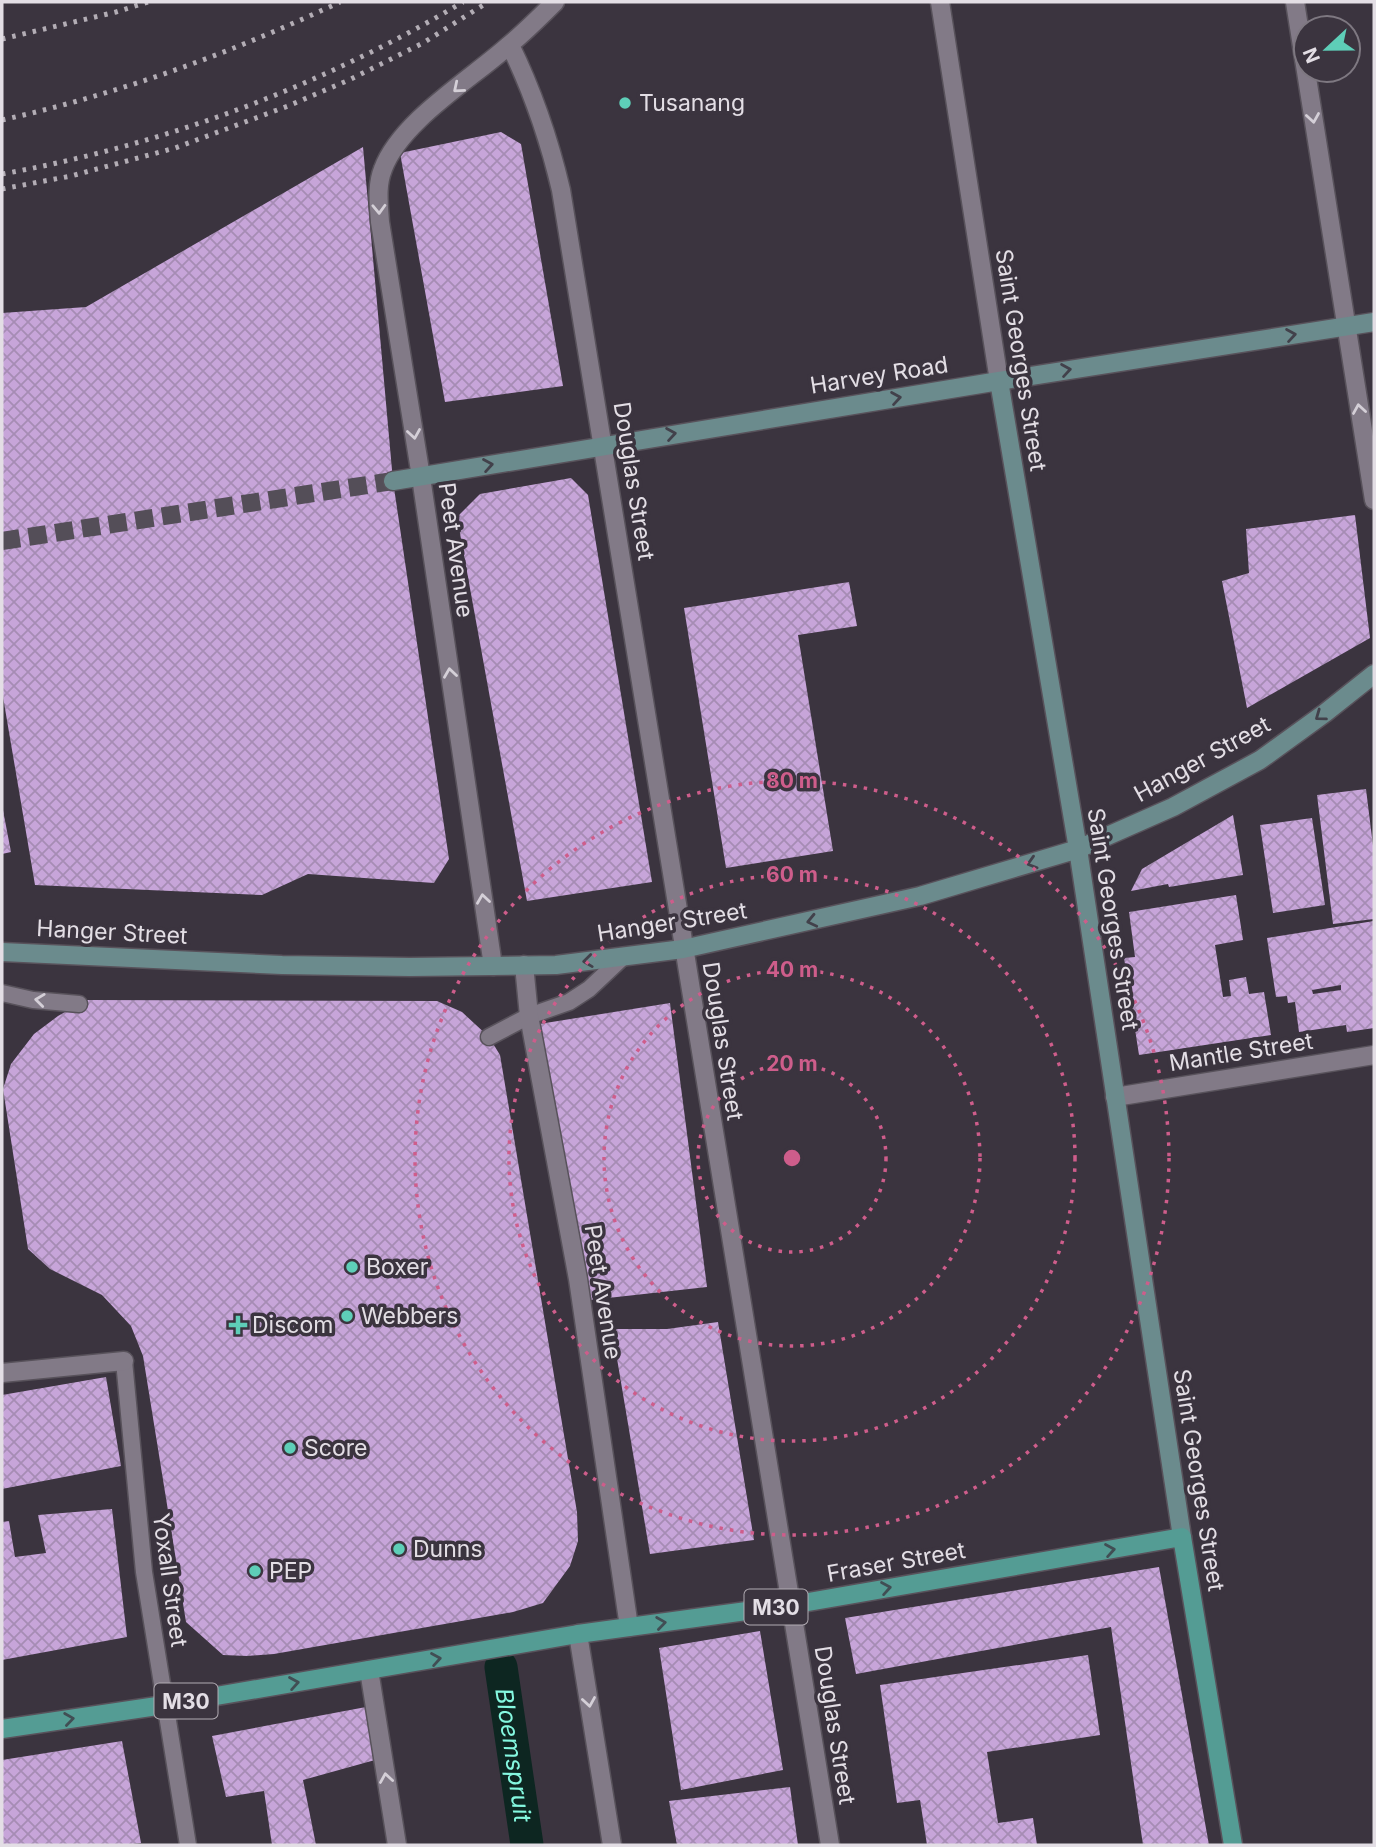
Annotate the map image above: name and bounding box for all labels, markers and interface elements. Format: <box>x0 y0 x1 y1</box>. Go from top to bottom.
north arrow <box>1292 14 1362 84</box>
text: N <box>1298 44 1325 66</box>
one-way arrow <box>453 80 465 93</box>
place label: Tusanang <box>639 89 745 117</box>
marker: Tusanang <box>617 95 633 111</box>
one-way arrow <box>1305 112 1320 123</box>
one-way arrow <box>372 204 387 215</box>
street label: Saint Georges Street <box>990 247 1052 474</box>
one-way arrow <box>1285 328 1297 343</box>
street label: Harvey Road <box>808 350 950 400</box>
one-way arrow <box>1061 363 1072 378</box>
one-way arrow <box>890 391 902 406</box>
street label: Douglas Street <box>608 400 660 563</box>
one-way arrow <box>1352 403 1367 415</box>
one-way arrow <box>665 427 677 442</box>
one-way arrow <box>406 428 421 439</box>
one-way arrow <box>482 458 494 473</box>
street label: Peet Avenue <box>433 481 479 619</box>
one-way arrow <box>443 668 458 679</box>
one-way arrow <box>1316 708 1328 721</box>
street label: Hanger Street <box>1129 710 1275 808</box>
text: 80 m <box>766 768 818 793</box>
street label: Saint Georges Street <box>1082 806 1144 1033</box>
one-way arrow <box>1026 855 1038 869</box>
text: 60 m <box>766 862 818 887</box>
one-way arrow <box>475 893 490 904</box>
street label: Hanger Street <box>595 896 749 948</box>
one-way arrow <box>806 912 818 927</box>
street label: Hanger Street <box>36 914 189 950</box>
one-way arrow <box>582 953 594 968</box>
text: 40 m <box>766 957 818 982</box>
street label: Douglas Street <box>697 960 749 1123</box>
one-way arrow <box>34 993 46 1008</box>
street label: Mantle Street <box>1167 1027 1315 1077</box>
text: 20 m <box>766 1051 818 1076</box>
centre of rings <box>780 1146 804 1170</box>
street label: Peet Avenue <box>579 1223 627 1361</box>
place label: Boxer <box>366 1253 429 1281</box>
marker: Boxer <box>344 1259 360 1275</box>
place label: Webbers <box>361 1302 458 1330</box>
marker: Webbers <box>339 1308 355 1324</box>
place label: Discom <box>252 1311 333 1339</box>
marker: Discom <box>230 1317 246 1333</box>
street label: Saint Georges Street <box>1168 1367 1230 1594</box>
place label: Score <box>304 1434 367 1462</box>
marker: Score <box>282 1440 298 1456</box>
street label: Yoxall Street <box>147 1511 193 1649</box>
place label: Dunns <box>413 1535 483 1563</box>
street label: Fraser Street <box>825 1536 968 1588</box>
marker: Dunns <box>391 1541 407 1557</box>
one-way arrow <box>1104 1543 1116 1558</box>
place label: PEP <box>269 1557 312 1585</box>
marker: PEP <box>247 1563 263 1579</box>
one-way arrow <box>880 1581 891 1596</box>
road number: M30 <box>744 1590 808 1624</box>
one-way arrow <box>655 1615 667 1630</box>
street label: Douglas Street <box>809 1644 861 1807</box>
one-way arrow <box>430 1652 442 1667</box>
one-way arrow <box>288 1676 300 1691</box>
road number: M30 <box>154 1684 218 1718</box>
water label: Bloemspruit <box>490 1686 538 1825</box>
one-way arrow <box>581 1696 596 1708</box>
one-way arrow <box>63 1712 75 1727</box>
one-way arrow <box>379 1772 394 1784</box>

